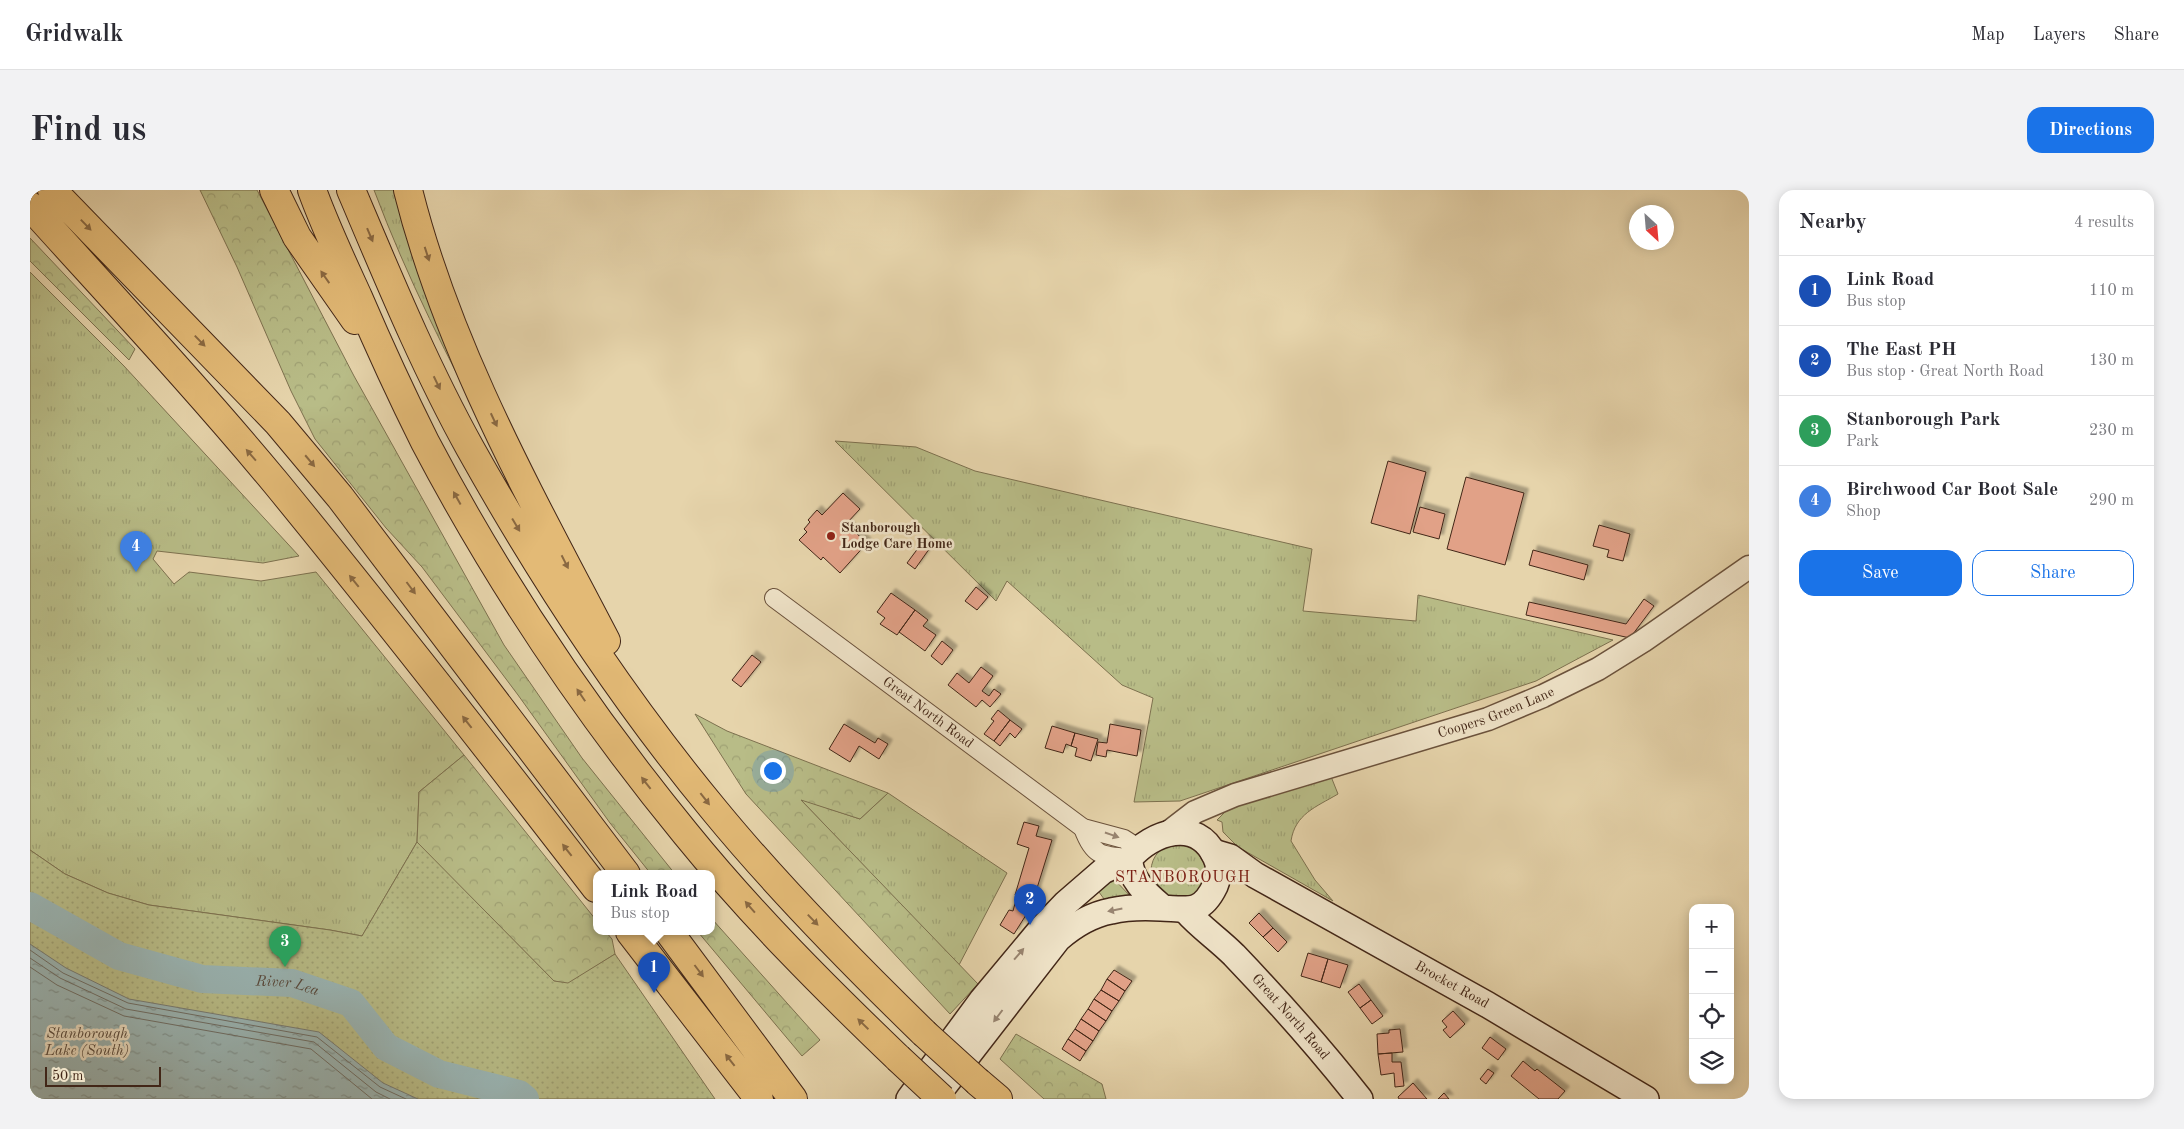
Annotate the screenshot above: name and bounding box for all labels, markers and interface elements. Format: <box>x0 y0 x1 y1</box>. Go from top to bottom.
text: Gridwalk <box>25 23 123 47</box>
text: Map <box>1971 26 2005 44</box>
text: Layers <box>2033 26 2085 44</box>
text: Share <box>2113 26 2159 44</box>
button: Directions <box>2027 107 2154 153</box>
text: Find us <box>30 113 146 148</box>
north arrow <box>1629 205 1674 250</box>
text: Nearby <box>1799 212 1867 233</box>
text: 4 results <box>2074 215 2134 231</box>
one-way arrow <box>80 219 92 231</box>
one-way arrow <box>366 228 374 243</box>
one-way arrow <box>424 246 431 261</box>
one-way arrow <box>320 271 330 284</box>
text: Link Road <box>1846 271 1934 290</box>
text: 1 <box>1810 283 1820 299</box>
text: 110 m <box>2089 283 2134 299</box>
text: Bus stop <box>1846 294 1906 310</box>
one-way arrow <box>194 335 206 347</box>
text: The East PH <box>1846 341 1957 360</box>
text: 2 <box>1810 353 1820 369</box>
text: 130 m <box>2089 353 2134 369</box>
text: Bus stop · Great North Road <box>1846 364 2044 380</box>
one-way arrow <box>433 376 441 390</box>
text: Stanborough Park <box>1846 411 2000 430</box>
one-way arrow <box>490 413 498 428</box>
text: 3 <box>1810 423 1820 439</box>
text: 230 m <box>2089 423 2134 439</box>
text: Park <box>1846 434 1879 450</box>
one-way arrow <box>246 449 257 462</box>
one-way arrow <box>304 454 315 467</box>
text: Birchwood Car Boot Sale <box>1846 481 2058 500</box>
one-way arrow <box>453 491 461 506</box>
text: 4 <box>1810 493 1820 509</box>
text: 290 m <box>2089 493 2134 509</box>
text: Shop <box>1846 504 1881 520</box>
one-way arrow <box>511 518 520 531</box>
place label: Stanborough Lodge Care Home <box>841 521 953 551</box>
marker: Stanborough Lodge Care Home <box>825 530 837 542</box>
pin: 4 <box>120 531 152 572</box>
button: Save <box>1799 550 1962 596</box>
button: Share <box>1972 550 2134 596</box>
one-way arrow <box>561 555 569 569</box>
one-way arrow <box>349 575 360 588</box>
one-way arrow <box>405 581 416 594</box>
street label: Great North Road <box>880 674 976 751</box>
street label: Coopers Green Lane <box>1436 685 1557 741</box>
one-way arrow <box>576 688 586 702</box>
one-way arrow <box>461 715 472 728</box>
your location <box>760 758 786 784</box>
one-way arrow <box>641 776 651 790</box>
one-way arrow <box>700 792 710 806</box>
one-way arrow <box>1105 831 1120 839</box>
one-way arrow <box>561 844 572 857</box>
popup <box>593 870 715 935</box>
district label: STANBOROUGH <box>1115 870 1251 886</box>
text: Link Road <box>610 883 698 902</box>
pin: 2 <box>1014 884 1046 925</box>
one-way arrow <box>744 902 756 914</box>
map controls <box>1689 904 1734 1084</box>
button: + <box>1689 904 1734 949</box>
text: Bus stop <box>610 906 670 922</box>
one-way arrow <box>1106 907 1122 915</box>
one-way arrow <box>807 914 819 926</box>
pin: 3 <box>269 926 301 967</box>
one-way arrow <box>1013 949 1025 961</box>
button: − <box>1689 949 1734 994</box>
pin: 1 <box>638 952 670 993</box>
street label: Brocket Road <box>1413 959 1491 1011</box>
one-way arrow <box>693 964 704 977</box>
street label: Great North Road <box>1249 971 1332 1062</box>
water label: River Lea <box>254 974 321 999</box>
button: locate <box>1689 994 1734 1039</box>
one-way arrow <box>992 1009 1003 1022</box>
one-way arrow <box>857 1018 869 1030</box>
water label: Stanborough Lake (South) <box>44 1027 129 1059</box>
button: layers <box>1689 1039 1734 1084</box>
one-way arrow <box>725 1054 736 1067</box>
scale bar <box>45 1064 161 1087</box>
text: 50 m <box>52 1069 83 1083</box>

